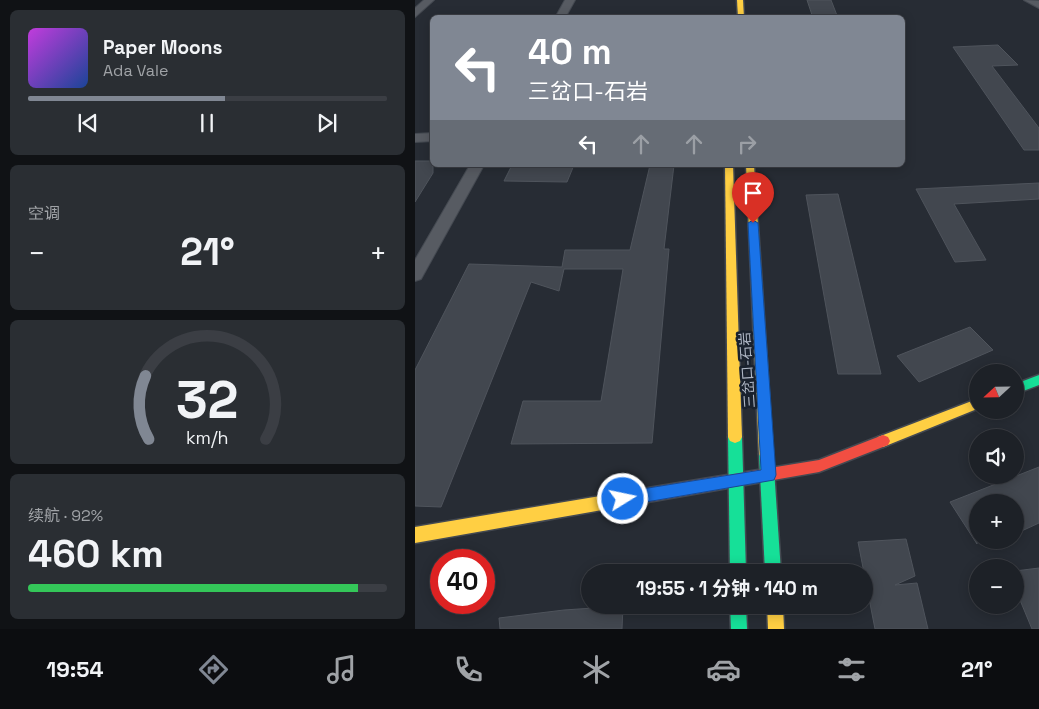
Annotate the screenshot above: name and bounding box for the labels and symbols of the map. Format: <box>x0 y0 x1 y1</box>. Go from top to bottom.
pin <box>732 172 774 223</box>
street label: 三岔口-石岩 <box>735 331 759 409</box>
north arrow <box>969 364 1024 419</box>
position arrow <box>596 472 648 524</box>
speed limit sign: 40 <box>430 549 495 614</box>

